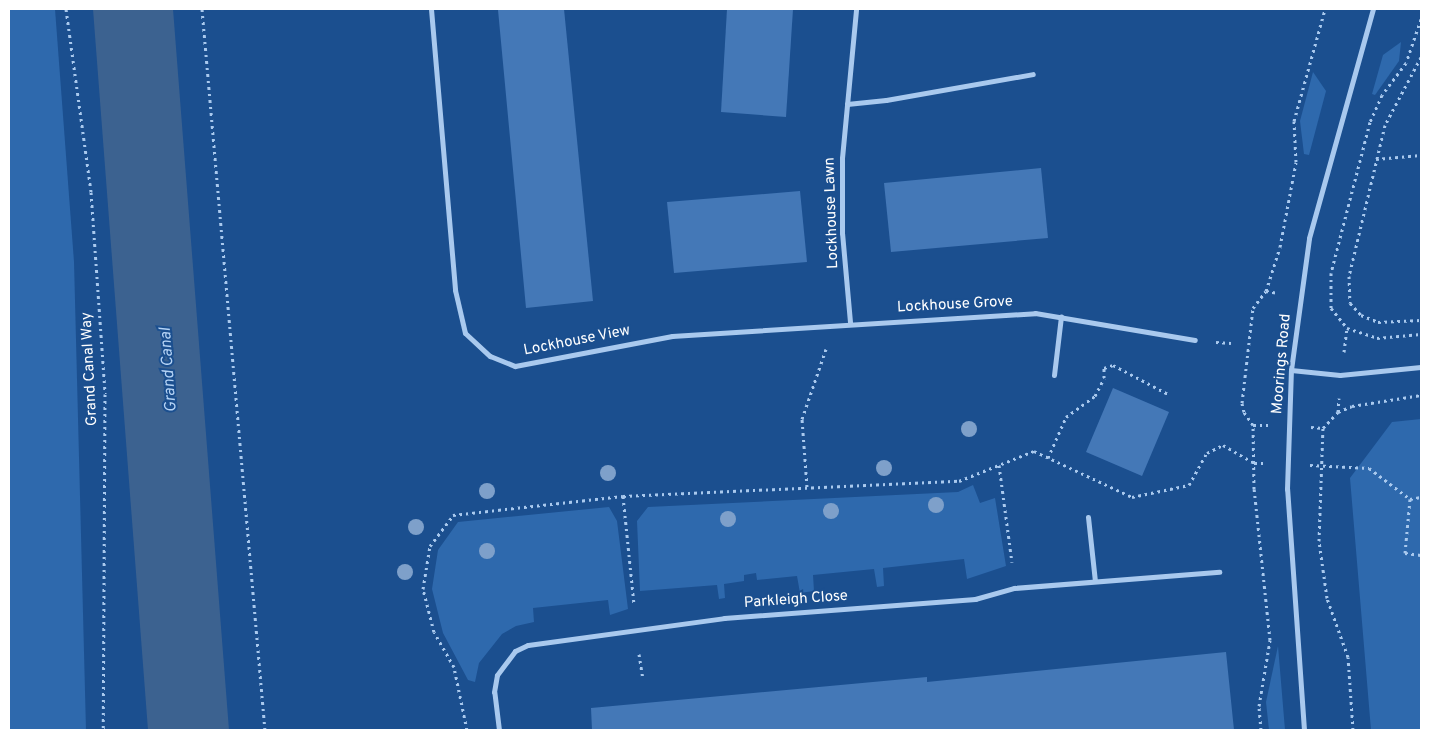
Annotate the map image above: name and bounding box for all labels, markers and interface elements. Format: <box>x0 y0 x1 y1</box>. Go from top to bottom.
street label: Lockhouse Lawn <box>821 157 843 269</box>
street label: Lockhouse Grove <box>897 293 1013 317</box>
street label: Grand Canal Way <box>78 311 102 427</box>
street label: Moorings Road <box>1269 313 1295 415</box>
street label: Lockhouse View <box>522 322 632 360</box>
water label: Grand Canal <box>156 327 182 413</box>
street label: Parkleigh Close <box>744 587 848 613</box>

